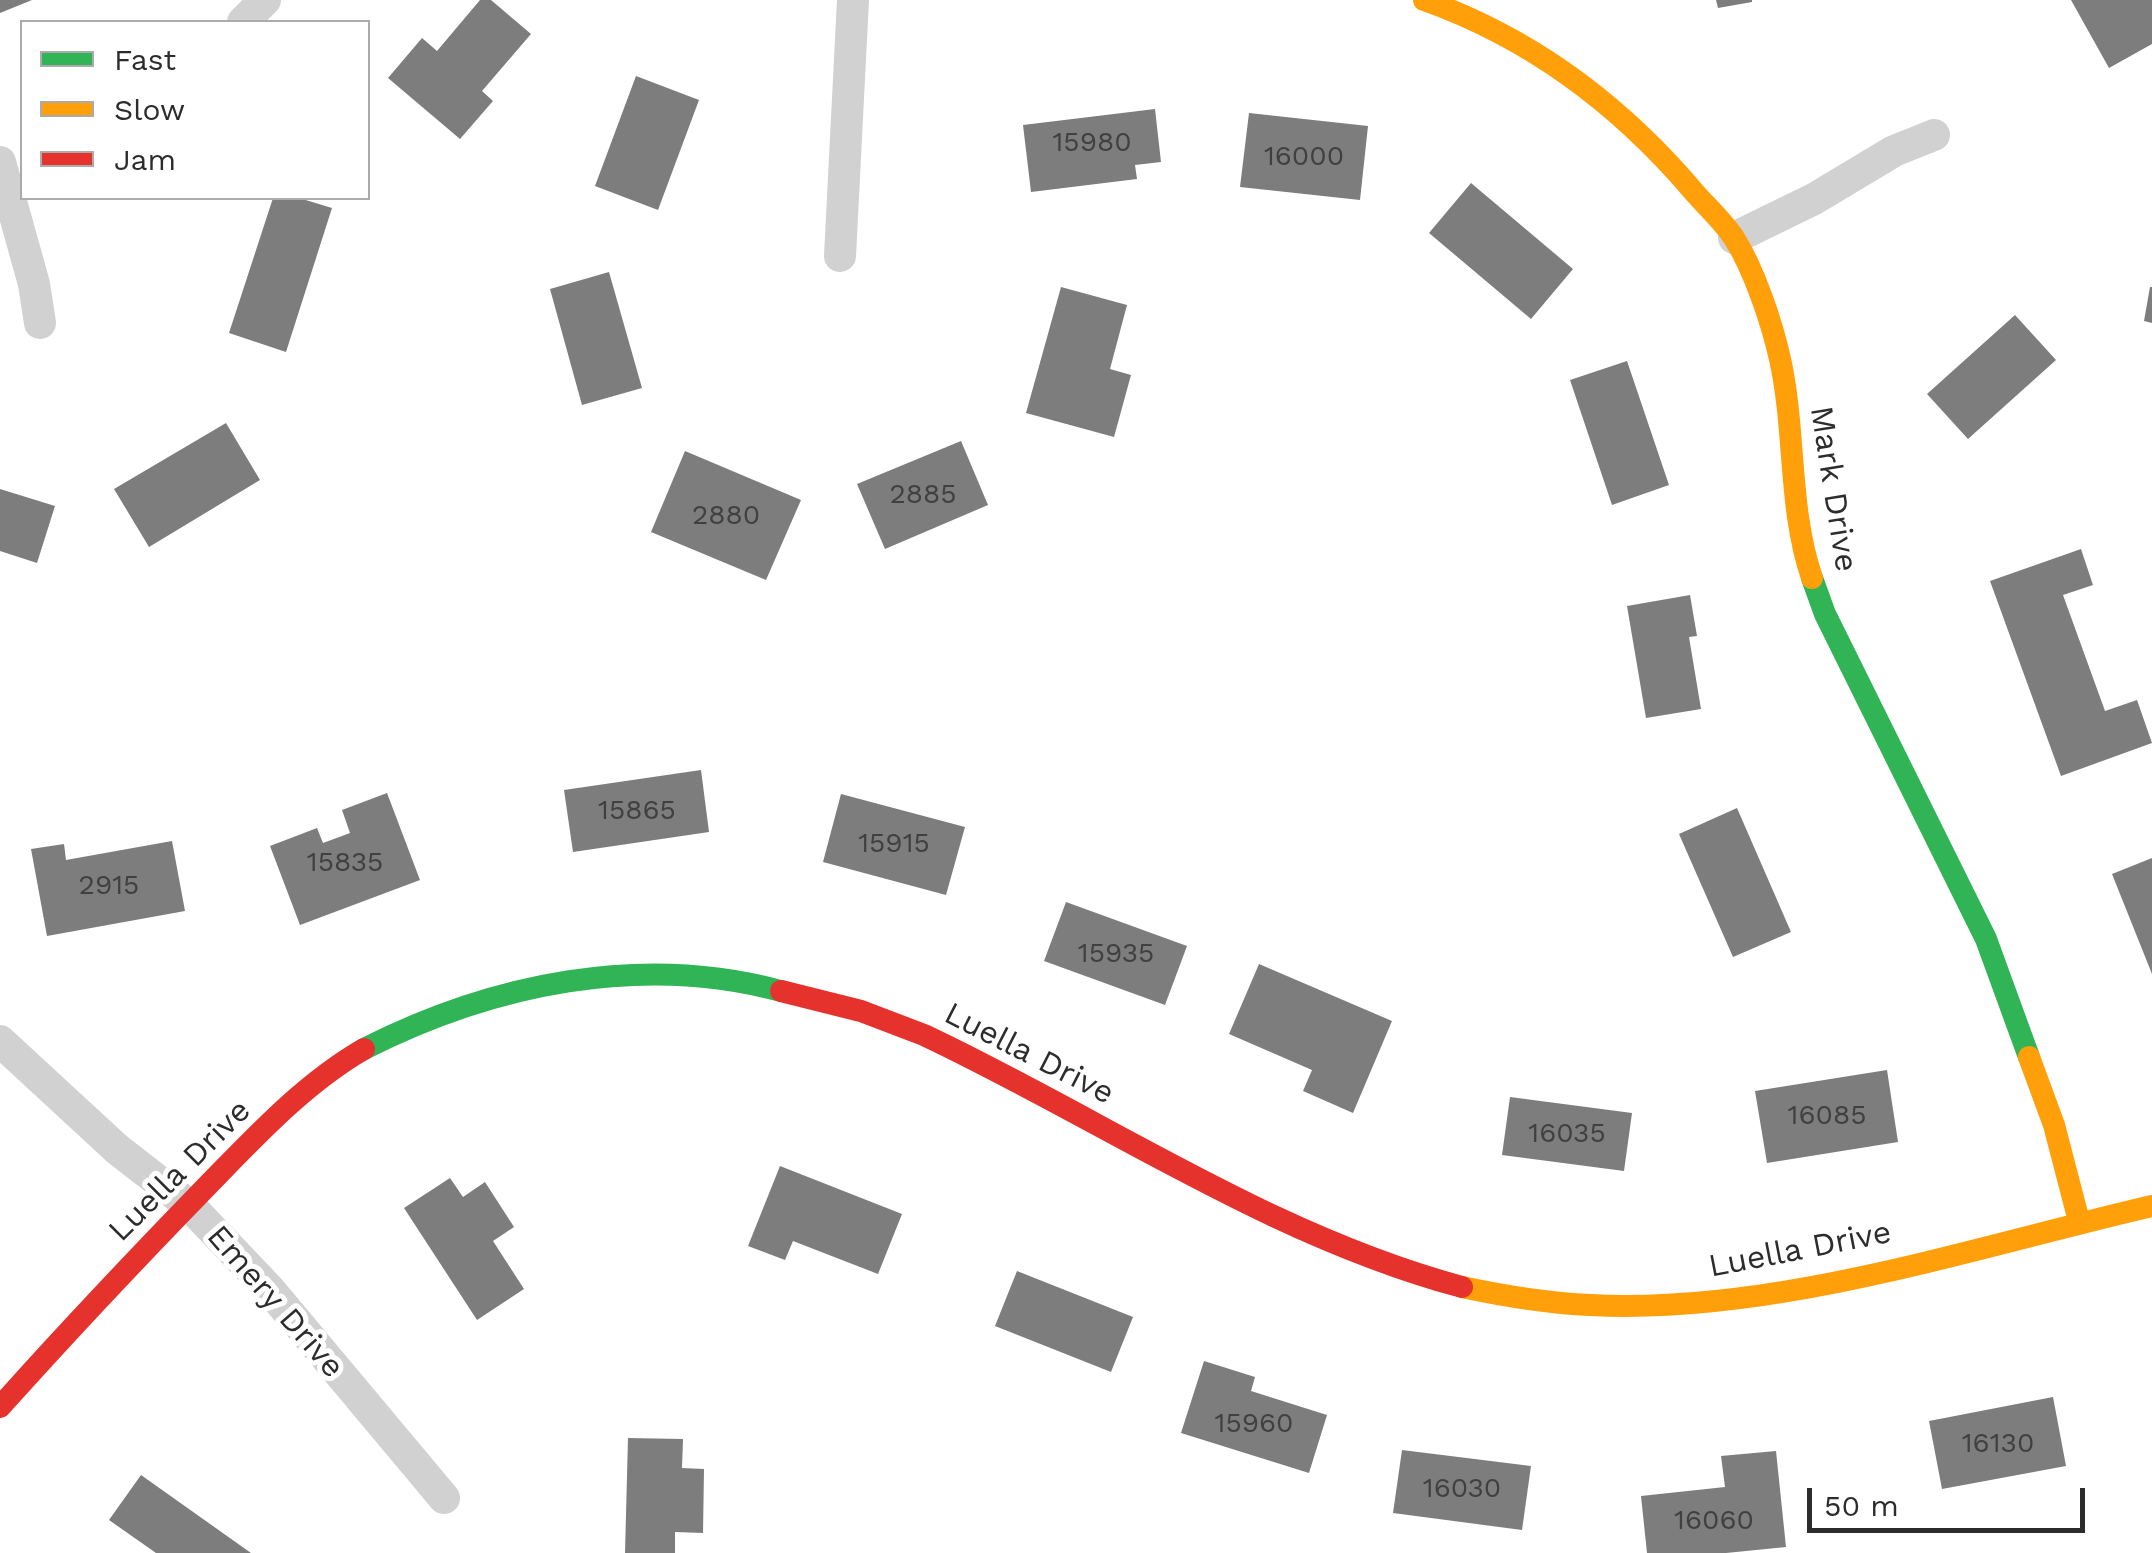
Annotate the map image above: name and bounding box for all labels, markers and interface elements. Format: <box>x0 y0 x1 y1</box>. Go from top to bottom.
legend <box>20 20 370 200</box>
text: Fast <box>114 42 176 77</box>
text: Slow <box>114 92 185 127</box>
house number: 15980 <box>1052 126 1132 160</box>
house number: 16000 <box>1264 140 1344 174</box>
text: Jam <box>114 142 176 177</box>
street label: Mark Drive <box>1801 404 1865 574</box>
house number: 2885 <box>889 478 957 512</box>
house number: 2880 <box>692 499 760 533</box>
house number: 15865 <box>598 794 676 828</box>
house number: 15915 <box>858 827 930 861</box>
house number: 15835 <box>307 846 383 880</box>
house number: 2915 <box>79 869 139 903</box>
house number: 15935 <box>1078 937 1154 971</box>
street label: Luella Drive <box>938 995 1120 1113</box>
street label: Luella Drive <box>101 1092 259 1250</box>
house number: 16085 <box>1788 1099 1866 1133</box>
house number: 16035 <box>1528 1117 1606 1151</box>
street label: Luella Drive <box>1705 1213 1895 1287</box>
street label: Emery Drive <box>198 1218 352 1386</box>
house number: 15960 <box>1215 1407 1293 1441</box>
house number: 16130 <box>1962 1427 2034 1461</box>
scale bar <box>1812 1468 2090 1530</box>
house number: 16030 <box>1423 1472 1501 1506</box>
text: 50 m <box>1824 1488 1899 1523</box>
house number: 16060 <box>1674 1504 1754 1538</box>

